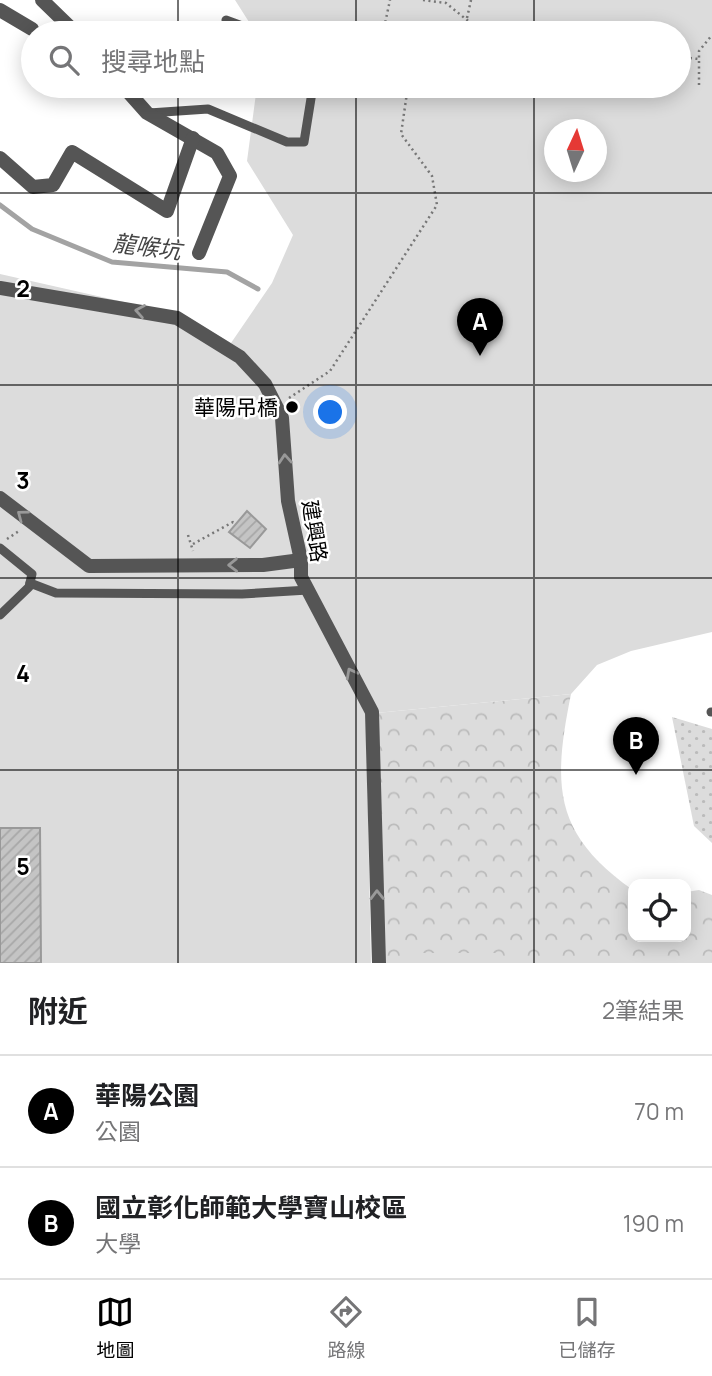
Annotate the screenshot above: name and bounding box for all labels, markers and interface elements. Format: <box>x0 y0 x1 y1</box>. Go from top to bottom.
search box <box>21 21 691 98</box>
icon: search <box>45 41 83 79</box>
text: 搜尋地點 <box>101 43 205 79</box>
north arrow <box>544 119 607 182</box>
water label: 龍喉坑 <box>111 226 186 266</box>
text: 2 <box>16 272 30 304</box>
pin: A <box>457 298 503 356</box>
one-way arrow <box>134 305 146 320</box>
place label: 華陽吊橋 <box>194 393 278 421</box>
your location <box>313 395 347 429</box>
marker: 華陽吊橋 <box>284 399 300 415</box>
one-way arrow <box>278 453 293 464</box>
text: 3 <box>16 464 30 496</box>
street label: 建興路 <box>296 498 334 564</box>
one-way arrow <box>17 511 30 524</box>
one-way arrow <box>227 557 237 573</box>
text: 4 <box>16 657 30 689</box>
one-way arrow <box>345 667 359 680</box>
pin: B <box>613 717 659 775</box>
text: 5 <box>16 850 30 882</box>
map controls <box>628 879 691 942</box>
button: locate <box>628 879 691 942</box>
one-way arrow <box>370 889 385 900</box>
text: 附近 <box>28 990 88 1031</box>
text: 2筆結果 <box>602 994 684 1026</box>
text: 華陽公園 <box>95 1077 199 1113</box>
text: A <box>43 1095 59 1127</box>
text: 70 m <box>634 1095 684 1127</box>
text: 公園 <box>95 1115 141 1147</box>
text: 國立彰化師範大學寶山校區 <box>95 1189 407 1225</box>
text: B <box>44 1207 58 1239</box>
text: 190 m <box>623 1207 684 1239</box>
text: 大學 <box>95 1227 141 1259</box>
tab: 地圖 <box>96 1293 135 1363</box>
tab: 路線 <box>327 1293 366 1363</box>
tab: 已儲存 <box>558 1293 616 1363</box>

